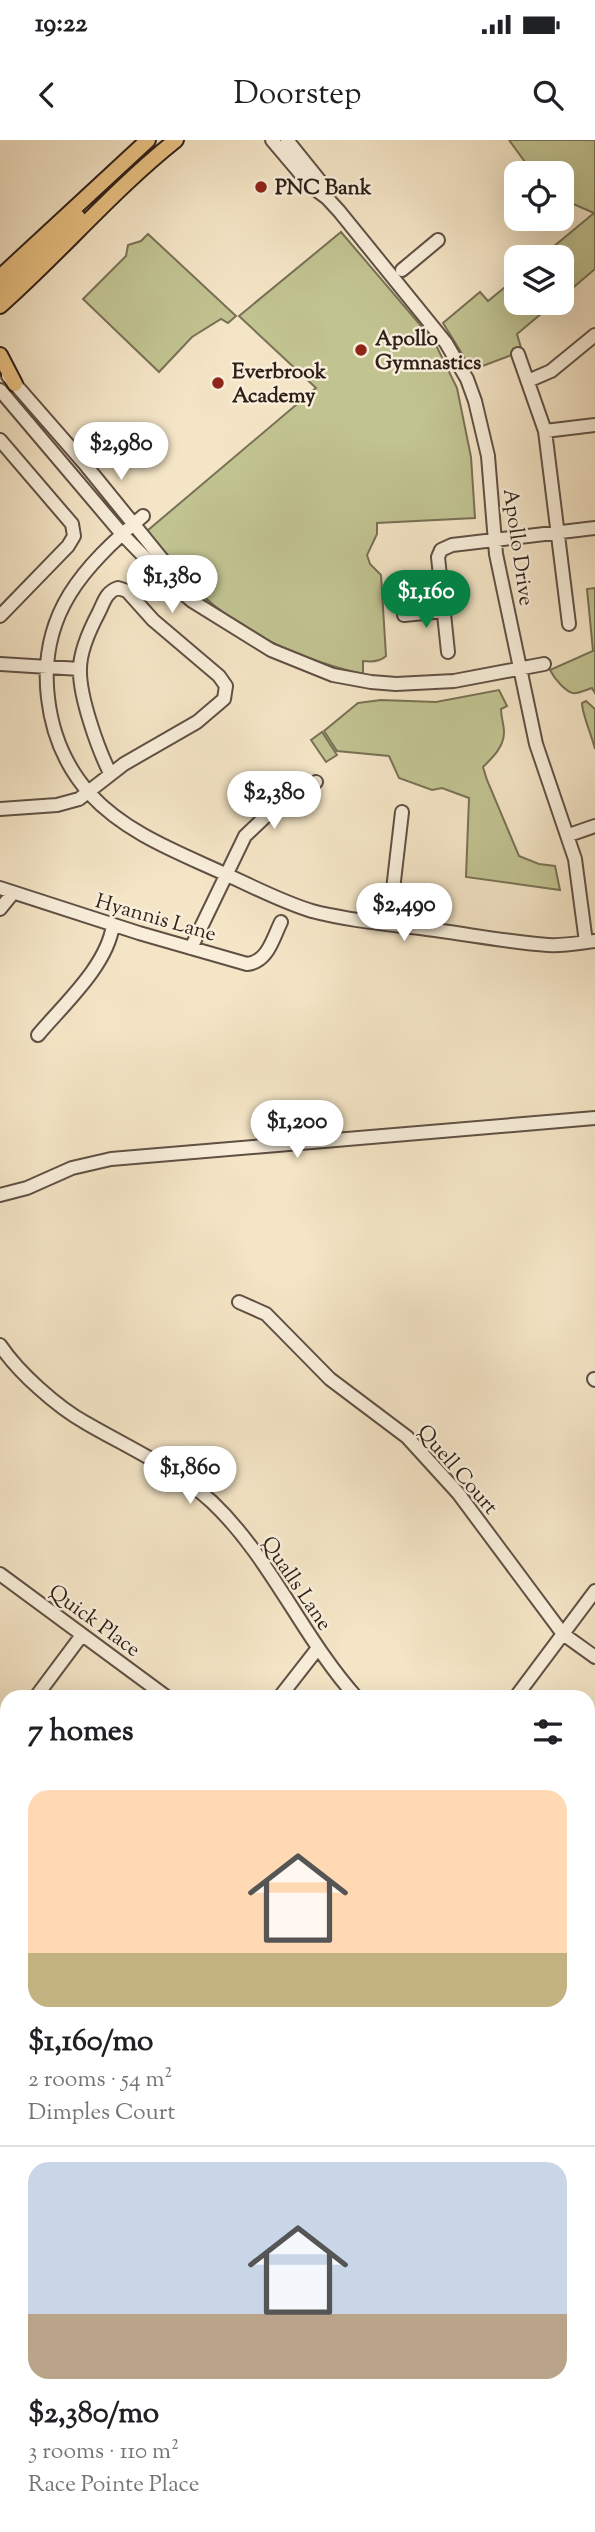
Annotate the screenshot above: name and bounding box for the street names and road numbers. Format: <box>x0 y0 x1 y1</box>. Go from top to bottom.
street label: Apollo Drive <box>494 487 540 608</box>
street label: Hyannis Lane <box>91 887 219 951</box>
street label: Quell Court <box>409 1419 504 1522</box>
street label: Qualls Lane <box>253 1531 338 1637</box>
street label: Quick Place <box>42 1578 146 1665</box>

